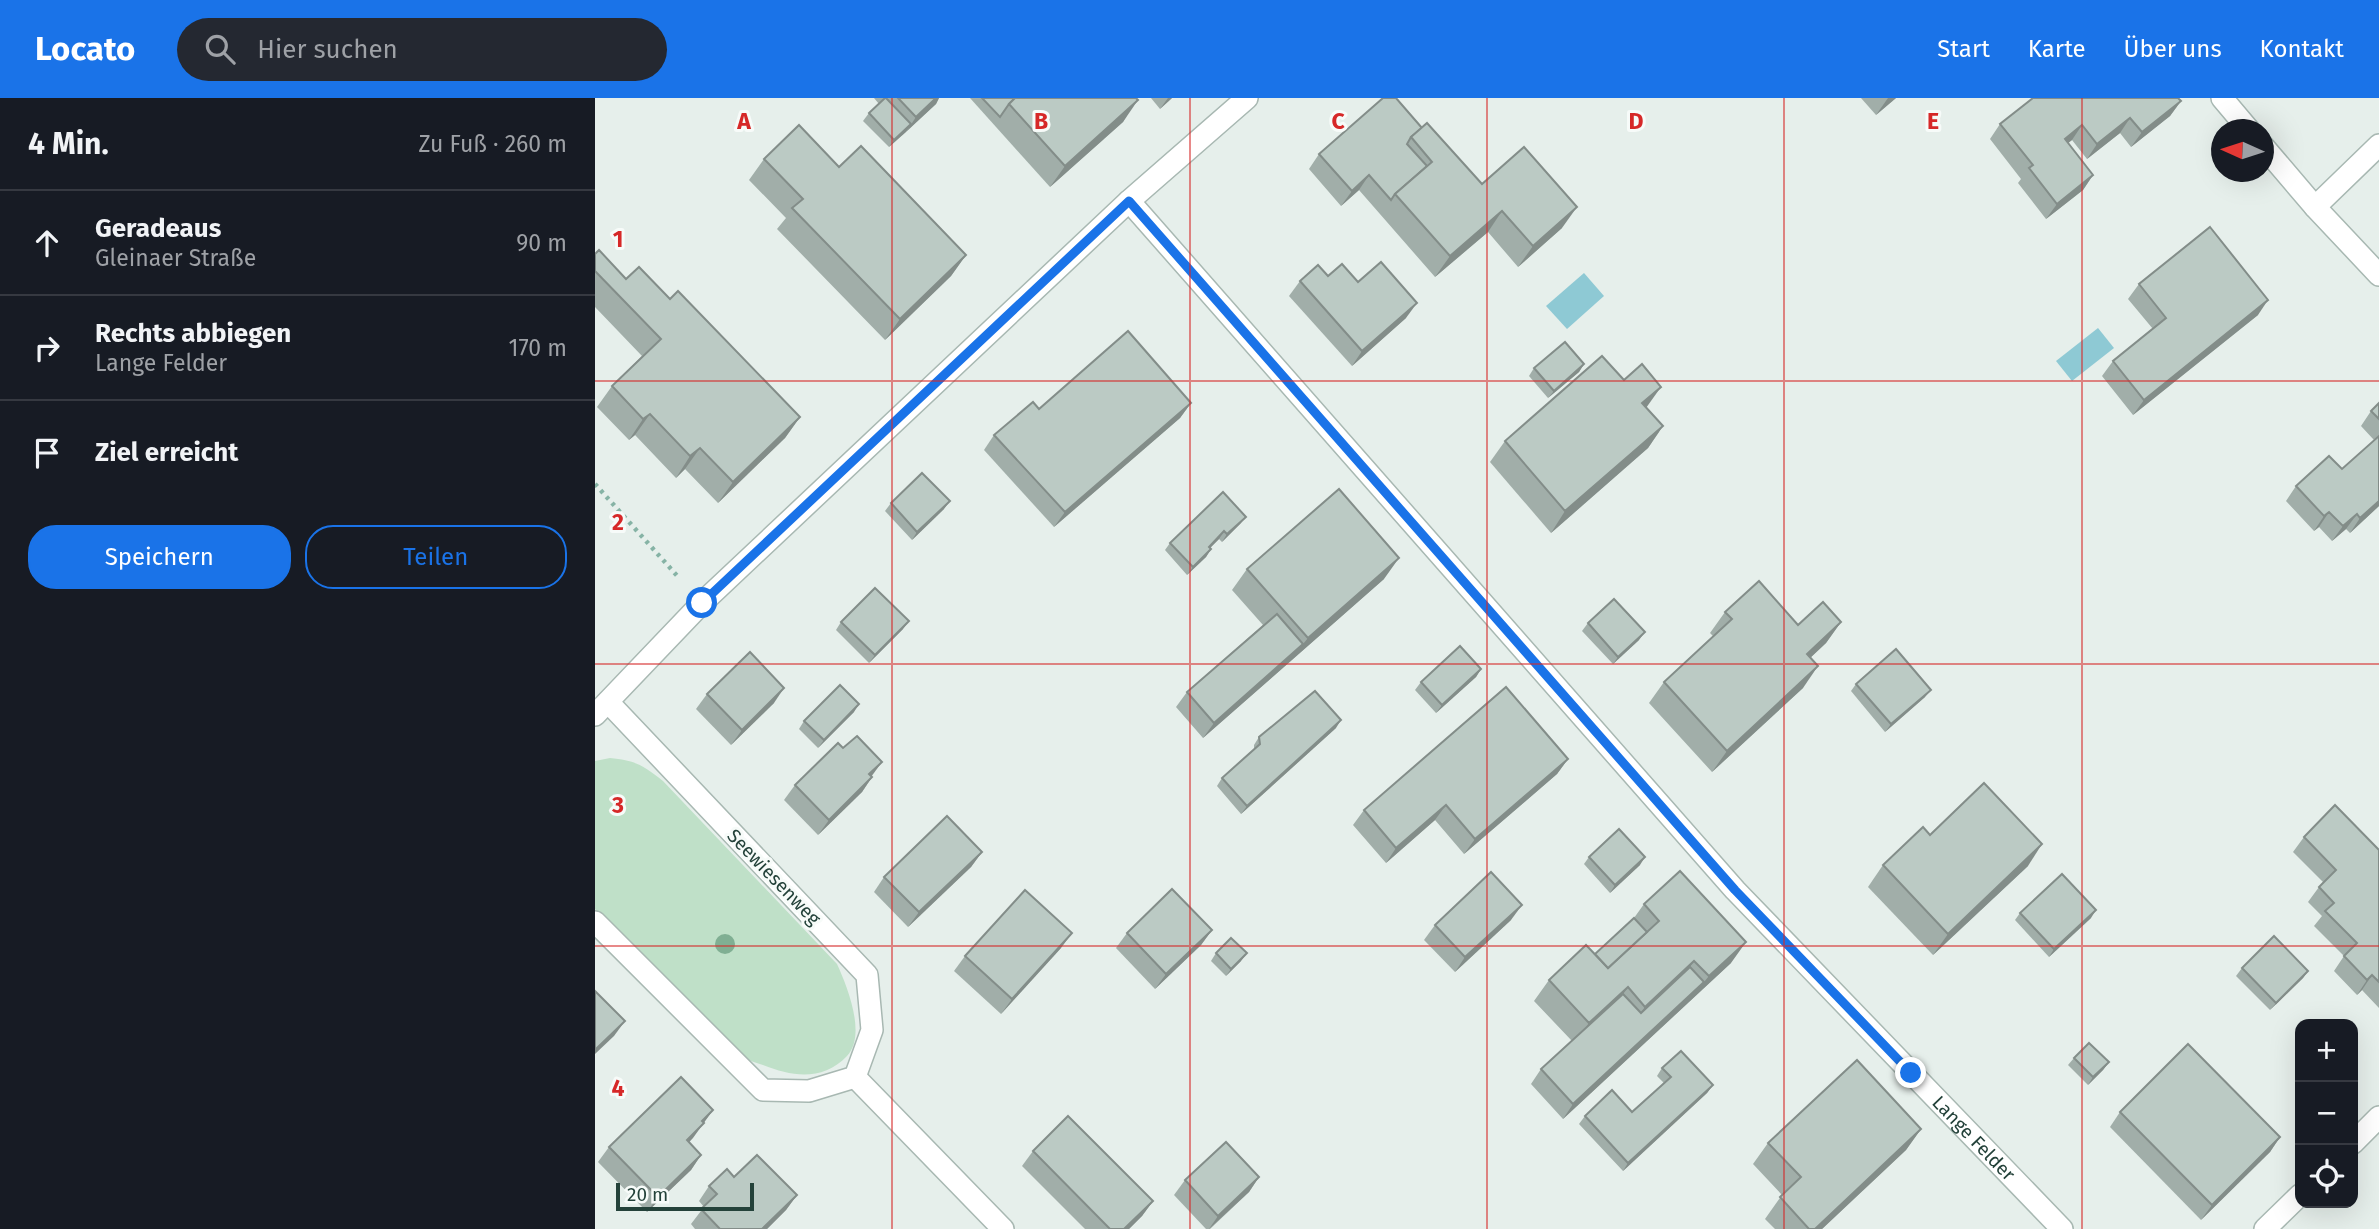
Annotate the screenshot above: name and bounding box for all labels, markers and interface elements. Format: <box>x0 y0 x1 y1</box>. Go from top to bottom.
search box <box>177 18 667 81</box>
text: Locato <box>35 29 135 69</box>
icon: search <box>201 30 239 68</box>
text: Hier suchen <box>257 34 398 65</box>
text: Start <box>1937 35 1990 63</box>
text: Karte <box>2028 35 2086 63</box>
text: Über uns <box>2124 35 2222 63</box>
text: Kontakt <box>2260 35 2344 63</box>
text: A <box>736 107 751 135</box>
text: B <box>1034 107 1048 135</box>
text: C <box>1331 107 1345 135</box>
text: D <box>1629 107 1644 135</box>
text: E <box>1927 107 1939 135</box>
north arrow <box>2211 119 2274 182</box>
text: 4 Min. <box>28 126 109 162</box>
text: Zu Fuß · 260 m <box>419 130 567 158</box>
text: Geradeaus <box>95 213 221 244</box>
icon: ahead <box>28 224 66 262</box>
text: 1 <box>613 225 623 253</box>
text: 90 m <box>516 229 567 257</box>
text: Gleinaer Straße <box>95 244 256 272</box>
text: Rechts abbiegen <box>95 318 291 349</box>
icon: right <box>28 329 66 367</box>
text: 170 m <box>508 334 567 362</box>
text: Lange Felder <box>95 349 227 377</box>
icon: arrive <box>28 434 66 472</box>
text: Ziel erreicht <box>95 437 238 468</box>
text: 2 <box>612 508 624 536</box>
button: Speichern <box>28 525 291 589</box>
button: Teilen <box>305 525 567 589</box>
route start <box>686 587 717 618</box>
text: 3 <box>611 791 624 819</box>
street label: Seewiesenweg <box>722 824 826 930</box>
map controls <box>2295 1019 2358 1208</box>
button: + <box>2295 1019 2358 1082</box>
route end <box>1895 1057 1926 1088</box>
text: 4 <box>612 1074 625 1102</box>
button: − <box>2295 1082 2358 1145</box>
street label: Lange Felder <box>1928 1091 2021 1186</box>
button: locate <box>2295 1145 2358 1208</box>
scale bar <box>616 1180 754 1212</box>
text: 20 m <box>627 1183 668 1206</box>

